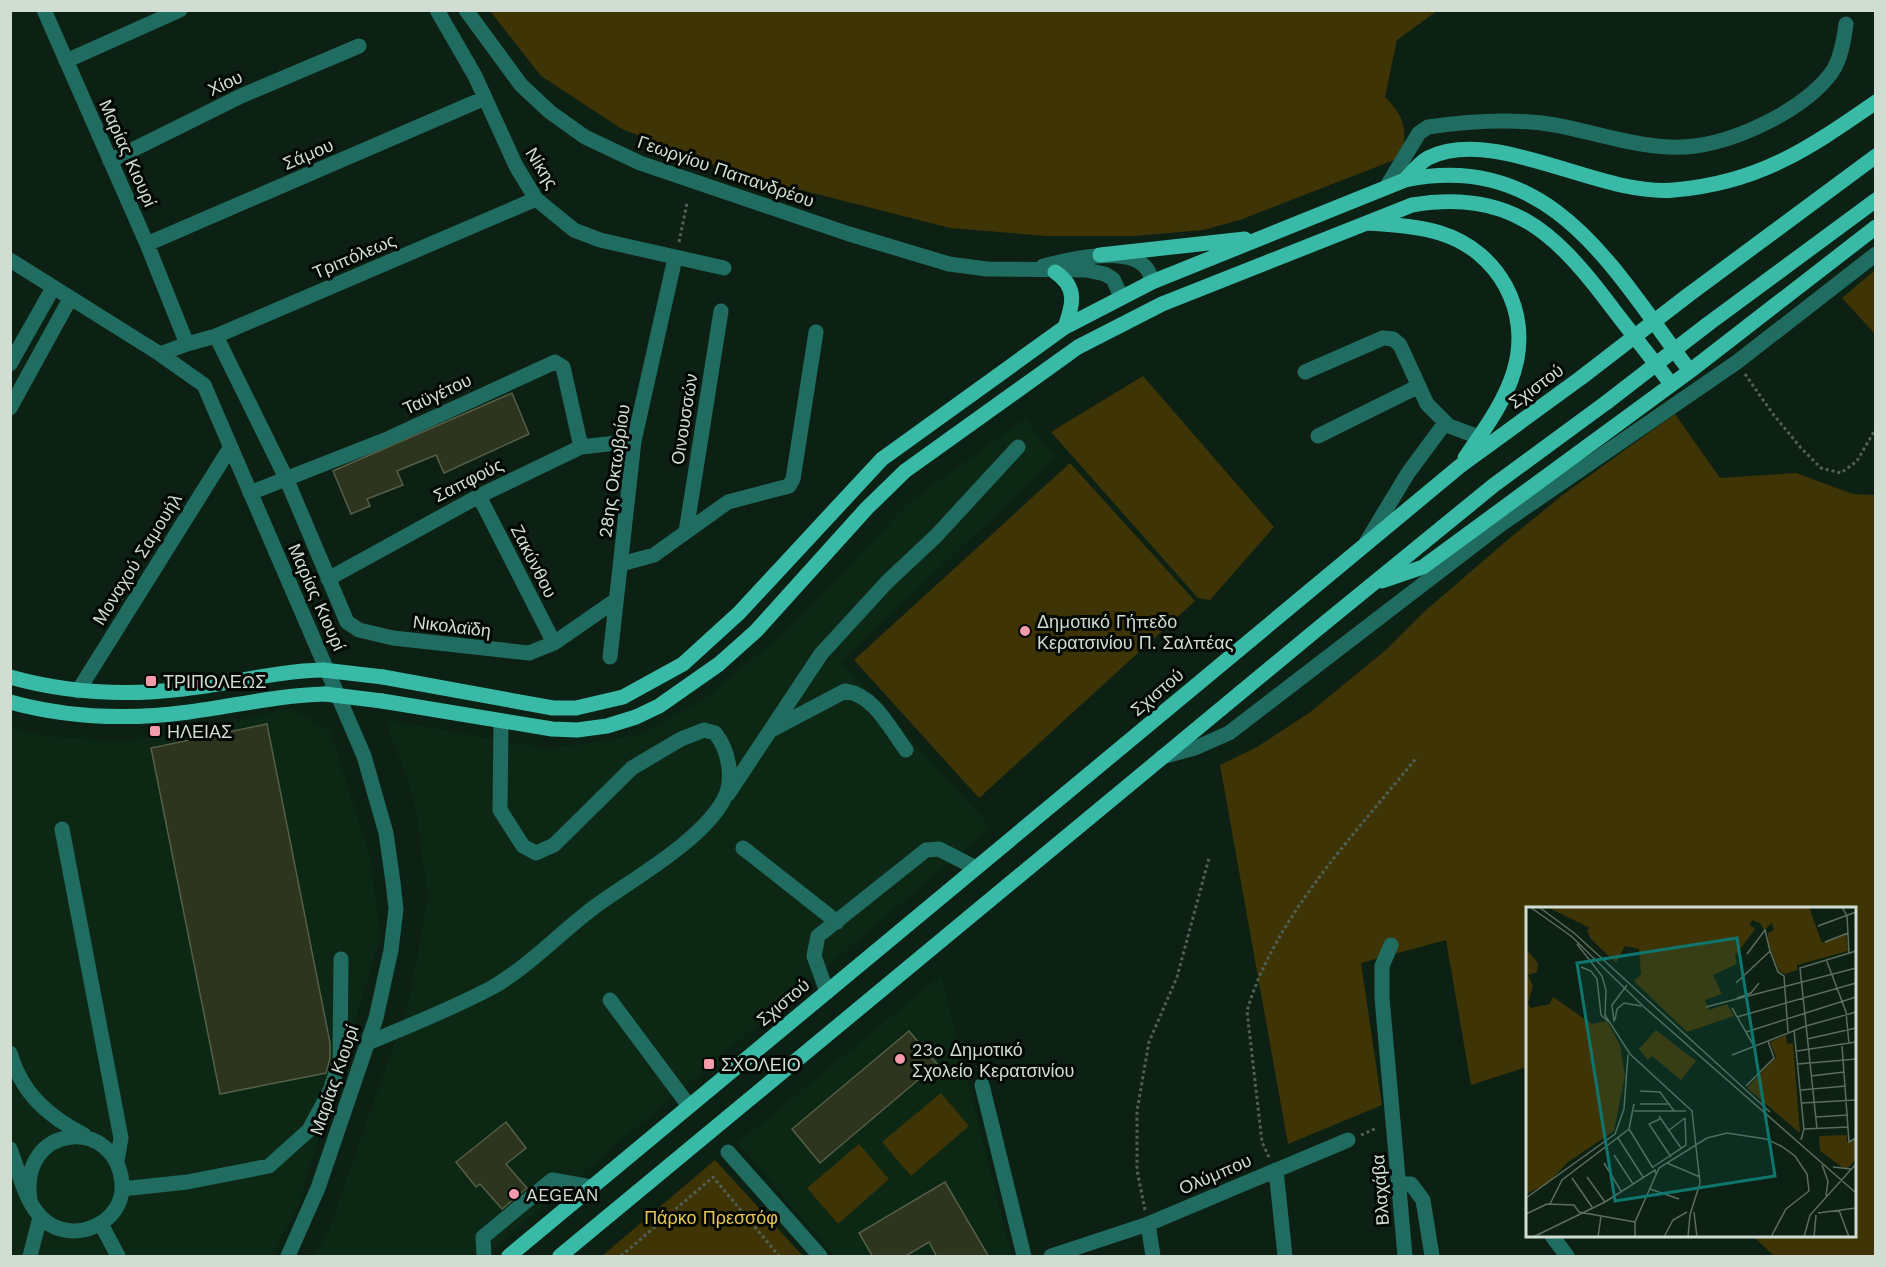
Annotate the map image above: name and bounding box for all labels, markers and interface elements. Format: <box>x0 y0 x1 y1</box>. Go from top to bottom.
street label: Χίου <box>204 66 246 100</box>
street label: Μαρίας Κιουρί <box>95 96 161 210</box>
street label: Γεωργίου Παπανδρέου <box>635 131 817 211</box>
street label: Σάμου <box>280 134 336 174</box>
street label: Νίκης <box>521 143 563 193</box>
street label: Τριπόλεως <box>309 229 399 283</box>
street label: Σχιστού <box>1505 359 1567 413</box>
street label: Ταϋγέτου <box>399 369 475 419</box>
street label: Οινουσσών <box>666 372 702 466</box>
street label: 28ης Οκτωβρίου <box>594 403 634 539</box>
street label: Σαπφούς <box>430 453 506 506</box>
street label: Μοναχού Σαμουήλ <box>88 489 186 629</box>
street label: Ζακύνθου <box>507 521 561 601</box>
street label: Μαρίας Κιουρί <box>284 540 350 654</box>
street label: Νικολαϊδη <box>412 611 492 641</box>
place label: Δημοτικό Γήπεδο Κερατσινίου Π. Σαλπέας <box>1037 611 1234 653</box>
marker: Δημοτικό Γήπεδο Κερατσινίου Π. Σαλπέας <box>1018 624 1032 638</box>
street label: Σχιστού <box>1126 664 1188 720</box>
place label: ΤΡΙΠΟΛΕΩΣ <box>163 671 266 692</box>
marker: ΤΡΙΠΟΛΕΩΣ <box>144 674 158 688</box>
place label: ΗΛΕΙΑΣ <box>167 721 232 742</box>
marker: ΗΛΕΙΑΣ <box>148 724 162 738</box>
inset map <box>1526 907 1856 1237</box>
street label: Σχιστού <box>752 974 814 1030</box>
street label: Μαρίας Κιουρί <box>305 1022 363 1138</box>
place label: 23o Δημοτικό Σχολείο Κερατσινίου <box>912 1039 1074 1081</box>
marker: 23o Δημοτικό Σχολείο Κερατσινίου <box>893 1052 907 1066</box>
place label: ΣΧΟΛΕΙΟ <box>721 1054 801 1075</box>
marker: ΣΧΟΛΕΙΟ <box>702 1057 716 1071</box>
street label: Ολύμπου <box>1176 1149 1254 1199</box>
street label: Βλαχάβα <box>1367 1154 1393 1226</box>
place label: AEGEAN <box>526 1184 599 1205</box>
marker: AEGEAN <box>507 1187 521 1201</box>
park label: Πάρκο Πρεσσόφ <box>644 1207 778 1228</box>

